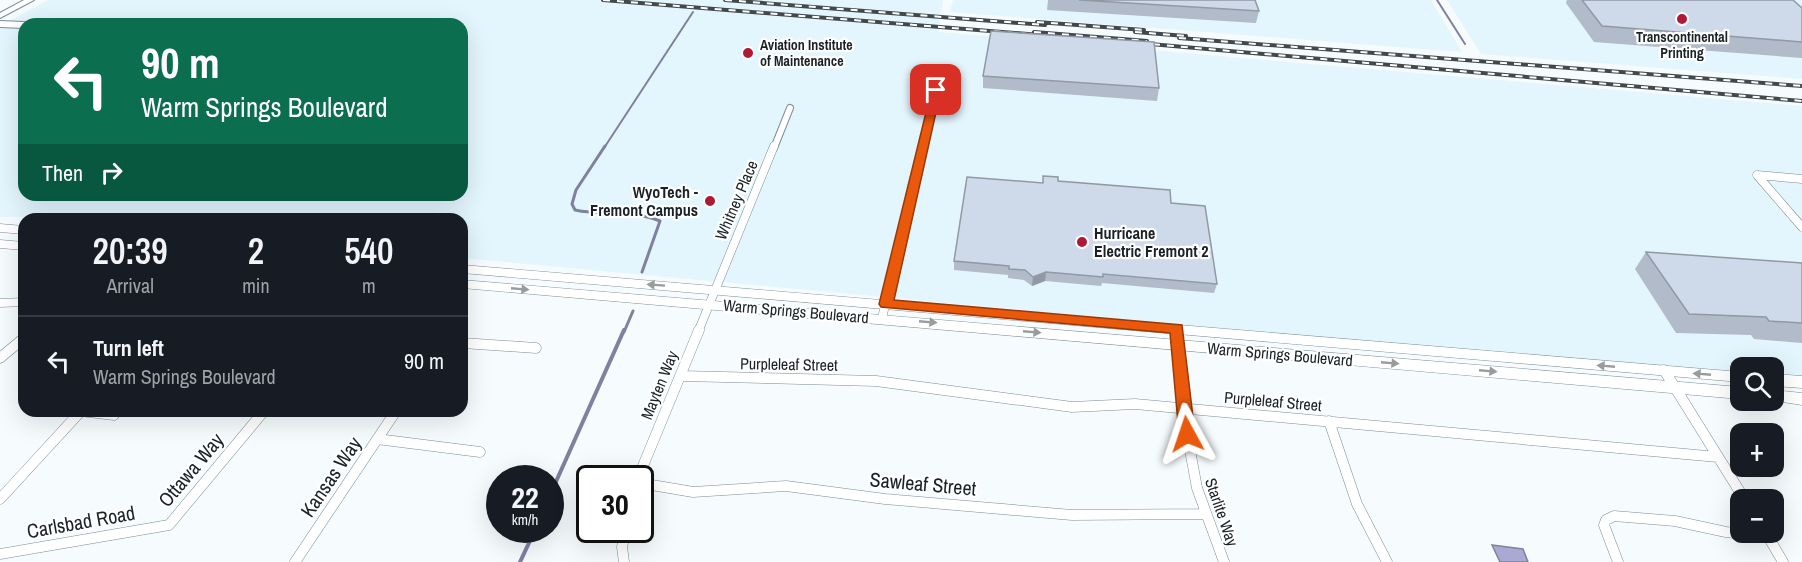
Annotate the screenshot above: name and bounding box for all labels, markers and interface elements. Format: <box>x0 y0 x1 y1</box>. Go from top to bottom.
marker: Transcontinental Printing <box>1675 12 1689 26</box>
place label: Transcontinental Printing <box>1636 28 1728 62</box>
text: 90 m <box>141 35 220 91</box>
place label: Aviation Institute of Maintenance <box>760 36 853 70</box>
icon: left <box>42 42 120 120</box>
marker: Aviation Institute of Maintenance <box>741 46 755 60</box>
pin <box>910 64 961 115</box>
icon: arrive <box>919 73 952 106</box>
text: Warm Springs Boulevard <box>141 89 388 125</box>
icon: right <box>95 156 128 189</box>
street label: Whitney Place <box>709 157 763 243</box>
text: Then <box>42 158 83 188</box>
place label: WyoTech - Fremont Campus <box>590 181 699 221</box>
marker: WyoTech - Fremont Campus <box>703 194 717 208</box>
place label: Hurricane Electric Fremont 2 <box>1094 222 1208 262</box>
text: 20:39 <box>93 227 168 275</box>
text: 2 <box>248 227 264 275</box>
text: 540 <box>344 227 393 275</box>
marker: Hurricane Electric Fremont 2 <box>1075 235 1089 249</box>
text: Arrival <box>106 272 154 299</box>
text: min <box>242 272 270 299</box>
text: m <box>362 272 376 299</box>
one-way arrow <box>646 280 665 289</box>
one-way arrow <box>511 284 530 294</box>
street label: Warm Springs Boulevard <box>722 294 870 328</box>
one-way arrow <box>919 317 938 327</box>
one-way arrow <box>1023 327 1042 337</box>
text: Turn left <box>93 333 164 363</box>
street label: Warm Springs Boulevard <box>1206 337 1354 371</box>
icon: left <box>42 345 75 378</box>
text: 90 m <box>404 346 444 376</box>
street label: Mayten Way <box>635 347 683 423</box>
street label: Purpleleaf Street <box>740 352 838 376</box>
map controls <box>1730 357 1784 543</box>
button: search <box>1730 357 1784 411</box>
one-way arrow <box>1380 358 1399 368</box>
one-way arrow <box>1597 361 1616 370</box>
text: Warm Springs Boulevard <box>93 363 276 390</box>
one-way arrow <box>1479 366 1498 376</box>
one-way arrow <box>1693 369 1712 379</box>
street label: Purpleleaf Street <box>1223 386 1323 416</box>
position arrow <box>1155 402 1219 466</box>
button: + <box>1730 423 1784 477</box>
street label: Ottawa Way <box>152 426 230 512</box>
street label: Kansas Way <box>294 431 368 522</box>
speed limit sign: 30 <box>576 465 654 543</box>
street label: Sawleaf Street <box>869 465 978 502</box>
street label: Starlite Way <box>1200 475 1244 550</box>
text: 22 <box>511 477 539 517</box>
button: − <box>1730 489 1784 543</box>
street label: Carlsbad Road <box>25 499 137 544</box>
text: km/h <box>512 509 538 530</box>

